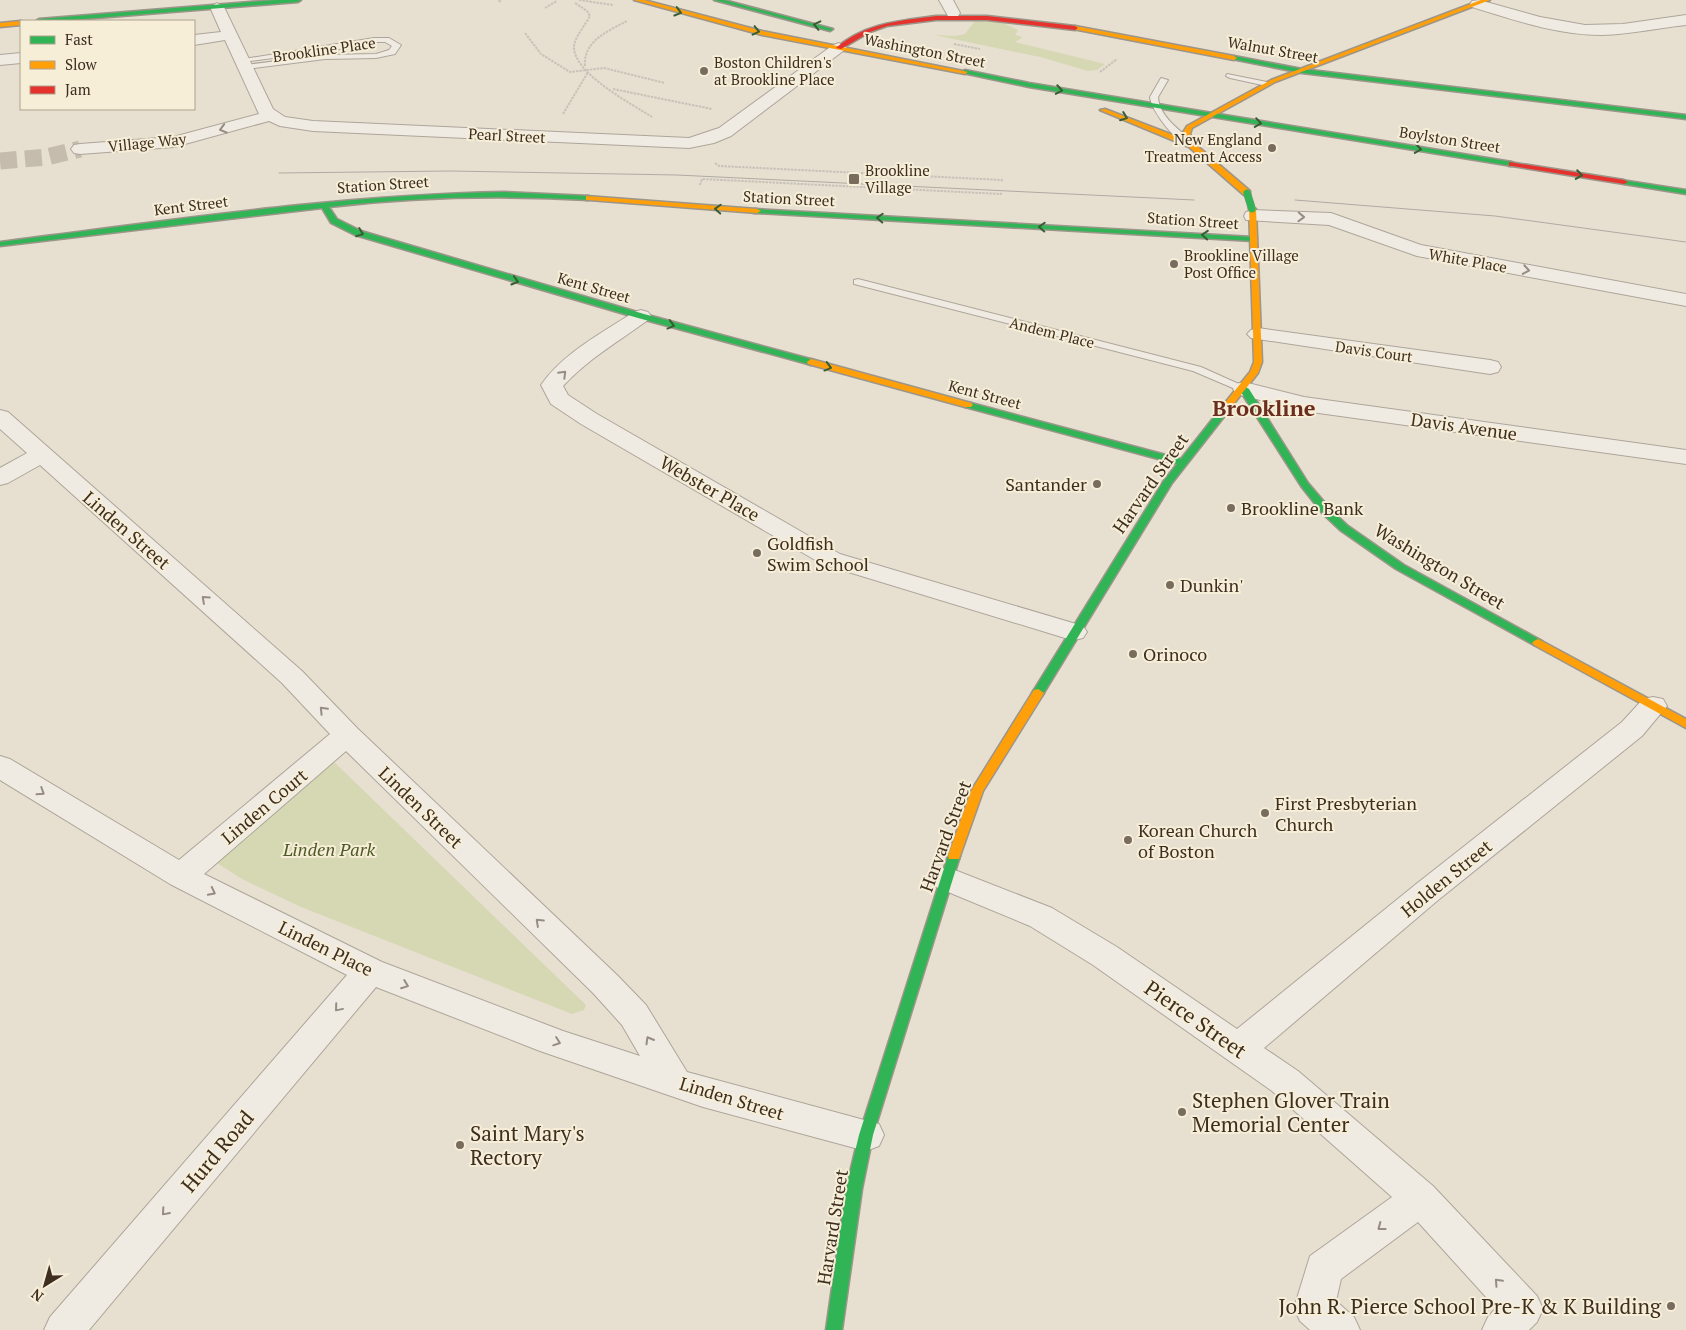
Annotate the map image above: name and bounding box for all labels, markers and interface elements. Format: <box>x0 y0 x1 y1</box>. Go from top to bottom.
one-way arrow <box>673 6 682 16</box>
legend <box>20 20 195 110</box>
one-way arrow <box>812 20 821 31</box>
one-way arrow <box>751 26 760 36</box>
street label: Washington Street <box>862 28 988 72</box>
text: Fast <box>65 29 93 49</box>
street label: Walnut Street <box>1226 31 1320 67</box>
street label: Brookline Place <box>271 32 377 66</box>
place label: Boston Children's at Brookline Place <box>714 52 835 89</box>
text: Slow <box>65 54 98 74</box>
marker: Boston Children's at Brookline Place <box>698 65 710 77</box>
text: Jam <box>65 79 91 99</box>
one-way arrow <box>1054 85 1063 95</box>
one-way arrow <box>1119 111 1128 122</box>
one-way arrow <box>1254 117 1262 128</box>
street label: Boylston Street <box>1398 121 1502 157</box>
street label: Pearl Street <box>468 123 547 147</box>
one-way arrow <box>219 124 227 134</box>
street label: Village Way <box>107 128 188 156</box>
place label: New England Treatment Access <box>1145 129 1262 166</box>
marker: New England Treatment Access <box>1266 142 1278 154</box>
one-way arrow <box>1415 143 1423 154</box>
place label: Brookline Village <box>865 160 930 197</box>
one-way arrow <box>1574 169 1583 179</box>
street label: Station Street <box>336 171 430 197</box>
marker: Brookline Village <box>847 172 861 186</box>
street label: Station Street <box>742 186 836 210</box>
street label: Kent Street <box>153 190 230 219</box>
one-way arrow <box>714 204 722 215</box>
street label: Station Street <box>1146 207 1240 233</box>
one-way arrow <box>876 212 884 223</box>
one-way arrow <box>1298 212 1306 222</box>
one-way arrow <box>1038 221 1046 232</box>
one-way arrow <box>355 227 363 237</box>
one-way arrow <box>1200 230 1208 241</box>
street label: White Place <box>1427 243 1509 277</box>
place label: Brookline Village Post Office <box>1184 245 1299 282</box>
marker: Brookline Village Post Office <box>1168 258 1180 270</box>
one-way arrow <box>1522 265 1531 275</box>
street label: Kent Street <box>555 267 633 307</box>
one-way arrow <box>510 275 519 285</box>
street label: Andem Place <box>1007 312 1097 352</box>
one-way arrow <box>667 319 675 329</box>
street label: Davis Court <box>1334 336 1414 366</box>
one-way arrow <box>824 361 833 372</box>
one-way arrow <box>557 371 566 380</box>
street label: Kent Street <box>946 375 1024 413</box>
district label: Brookline <box>1212 393 1316 422</box>
street label: Davis Avenue <box>1409 407 1519 445</box>
street label: Harvard Street <box>1107 428 1194 538</box>
street label: Webster Place <box>656 450 764 526</box>
place label: Santander <box>1005 472 1087 496</box>
marker: Santander <box>1091 478 1103 490</box>
street label: Linden Street <box>78 485 176 575</box>
place label: Brookline Bank <box>1241 496 1364 520</box>
marker: Brookline Bank <box>1225 502 1237 514</box>
street label: Washington Street <box>1370 517 1510 615</box>
place label: Goldfish Swim School <box>767 531 869 576</box>
marker: Goldfish Swim School <box>751 547 763 559</box>
place label: Dunkin' <box>1180 573 1243 597</box>
marker: Dunkin' <box>1164 579 1176 591</box>
one-way arrow <box>201 596 210 605</box>
place label: Orinoco <box>1143 642 1207 666</box>
marker: Orinoco <box>1127 648 1139 660</box>
one-way arrow <box>320 706 329 715</box>
street label: Linden Street <box>374 761 468 853</box>
street label: Linden Court <box>216 763 312 849</box>
street label: Harvard Street <box>914 777 976 895</box>
one-way arrow <box>36 786 45 796</box>
place label: First Presbyterian Church <box>1275 791 1417 836</box>
marker: First Presbyterian Church <box>1259 807 1271 819</box>
place label: Korean Church of Boston <box>1138 818 1258 863</box>
marker: Korean Church of Boston <box>1122 834 1134 846</box>
street label: Holden Street <box>1395 834 1497 922</box>
park label: Linden Park <box>282 837 375 861</box>
one-way arrow <box>206 885 215 895</box>
street label: Linden Place <box>275 915 377 981</box>
one-way arrow <box>536 919 545 928</box>
street label: Pierce Street <box>1139 974 1253 1065</box>
one-way arrow <box>400 978 409 989</box>
one-way arrow <box>335 1002 344 1011</box>
one-way arrow <box>552 1037 561 1047</box>
one-way arrow <box>646 1037 656 1046</box>
street label: Linden Street <box>677 1071 788 1125</box>
place label: Stephen Glover Train Memorial Center <box>1192 1086 1390 1138</box>
street label: Hurd Road <box>174 1104 260 1198</box>
marker: Stephen Glover Train Memorial Center <box>1176 1106 1188 1118</box>
place label: Saint Mary's Rectory <box>470 1119 585 1171</box>
marker: Saint Mary's Rectory <box>454 1139 466 1151</box>
street label: Harvard Street <box>811 1167 853 1287</box>
one-way arrow <box>162 1206 171 1215</box>
one-way arrow <box>1377 1221 1387 1230</box>
north arrow <box>20 1260 70 1310</box>
one-way arrow <box>1495 1279 1504 1288</box>
text: N <box>27 1285 47 1307</box>
place label: John R. Pierce School Pre-K & K Building <box>1278 1292 1662 1320</box>
marker: John R. Pierce School Pre-K & K Building <box>1665 1300 1677 1312</box>

